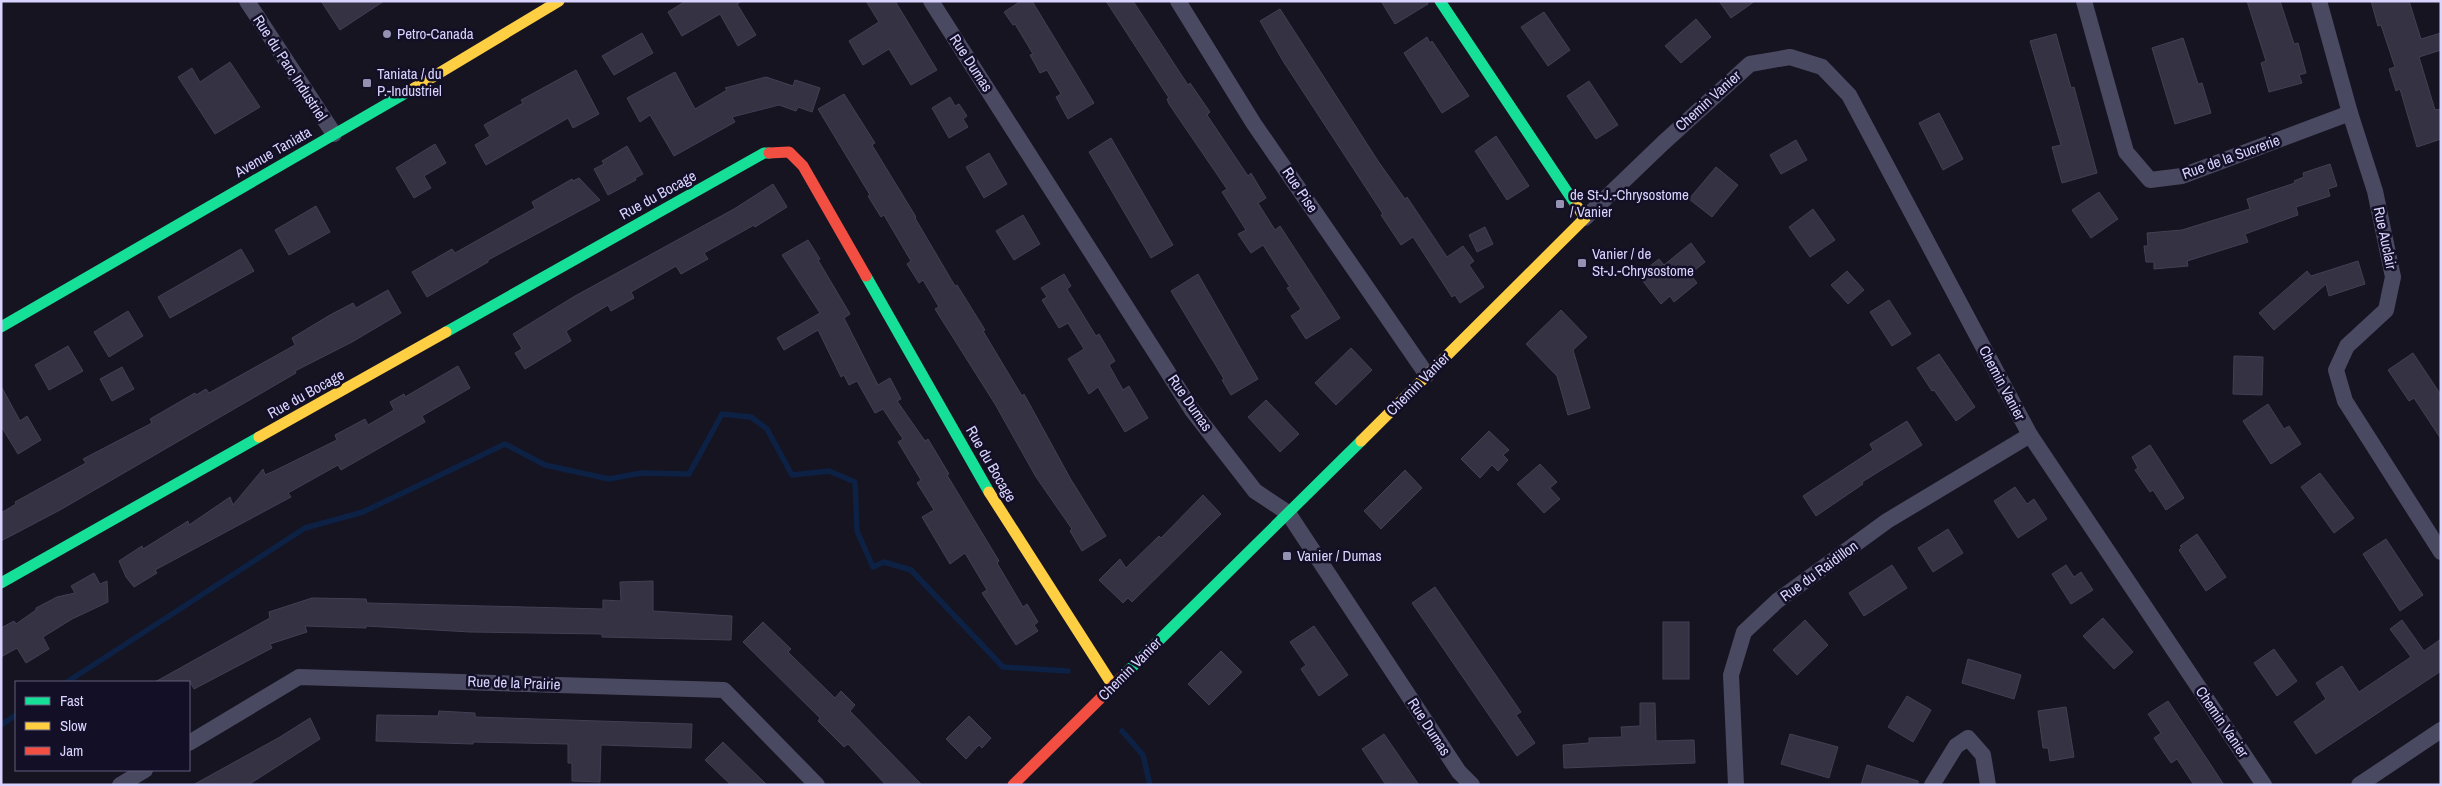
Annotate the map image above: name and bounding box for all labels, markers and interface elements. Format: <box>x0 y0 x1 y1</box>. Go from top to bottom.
street label: Rue du Parc Industriel <box>248 11 333 125</box>
place label: Petro-Canada <box>397 23 474 44</box>
marker: Petro-Canada <box>381 28 393 40</box>
street label: Rue Dumas <box>945 30 998 96</box>
place label: Taniata / du P.-Industriel <box>377 63 442 101</box>
street label: Chemin Vanier <box>1670 65 1745 136</box>
marker: Taniata / du P.-Industriel <box>361 77 373 89</box>
street label: Avenue Taniata <box>230 121 315 182</box>
street label: Rue de la Sucrerie <box>2179 129 2283 184</box>
street label: Rue Pise <box>1278 163 1323 217</box>
street label: Rue du Bocage <box>616 165 700 224</box>
place label: de St-J.-Chrysostome / Vanier <box>1570 184 1689 222</box>
marker: de St-J.-Chrysostome / Vanier <box>1554 198 1566 210</box>
street label: Rue Auclair <box>2369 205 2402 271</box>
place label: Vanier / de St-J.-Chrysostome <box>1592 243 1694 281</box>
marker: Vanier / de St-J.-Chrysostome <box>1576 257 1588 269</box>
street label: Chemin Vanier <box>1974 342 2031 424</box>
street label: Chemin Vanier <box>1381 347 1454 420</box>
street label: Rue du Bocage <box>264 364 348 423</box>
street label: Rue Dumas <box>1163 370 1218 435</box>
street label: Rue du Bocage <box>961 422 1022 506</box>
street label: Rue du Raidillon <box>1775 535 1862 606</box>
place label: Vanier / Dumas <box>1297 545 1382 566</box>
marker: Vanier / Dumas <box>1281 550 1293 562</box>
street label: Chemin Vanier <box>1093 632 1166 705</box>
street label: Rue de la Prairie <box>467 670 561 695</box>
legend <box>15 681 190 771</box>
street label: Chemin Vanier <box>2191 682 2254 762</box>
text: Fast <box>60 690 84 711</box>
street label: Rue Dumas <box>1403 694 1456 760</box>
text: Slow <box>60 715 87 736</box>
text: Jam <box>60 740 83 761</box>

